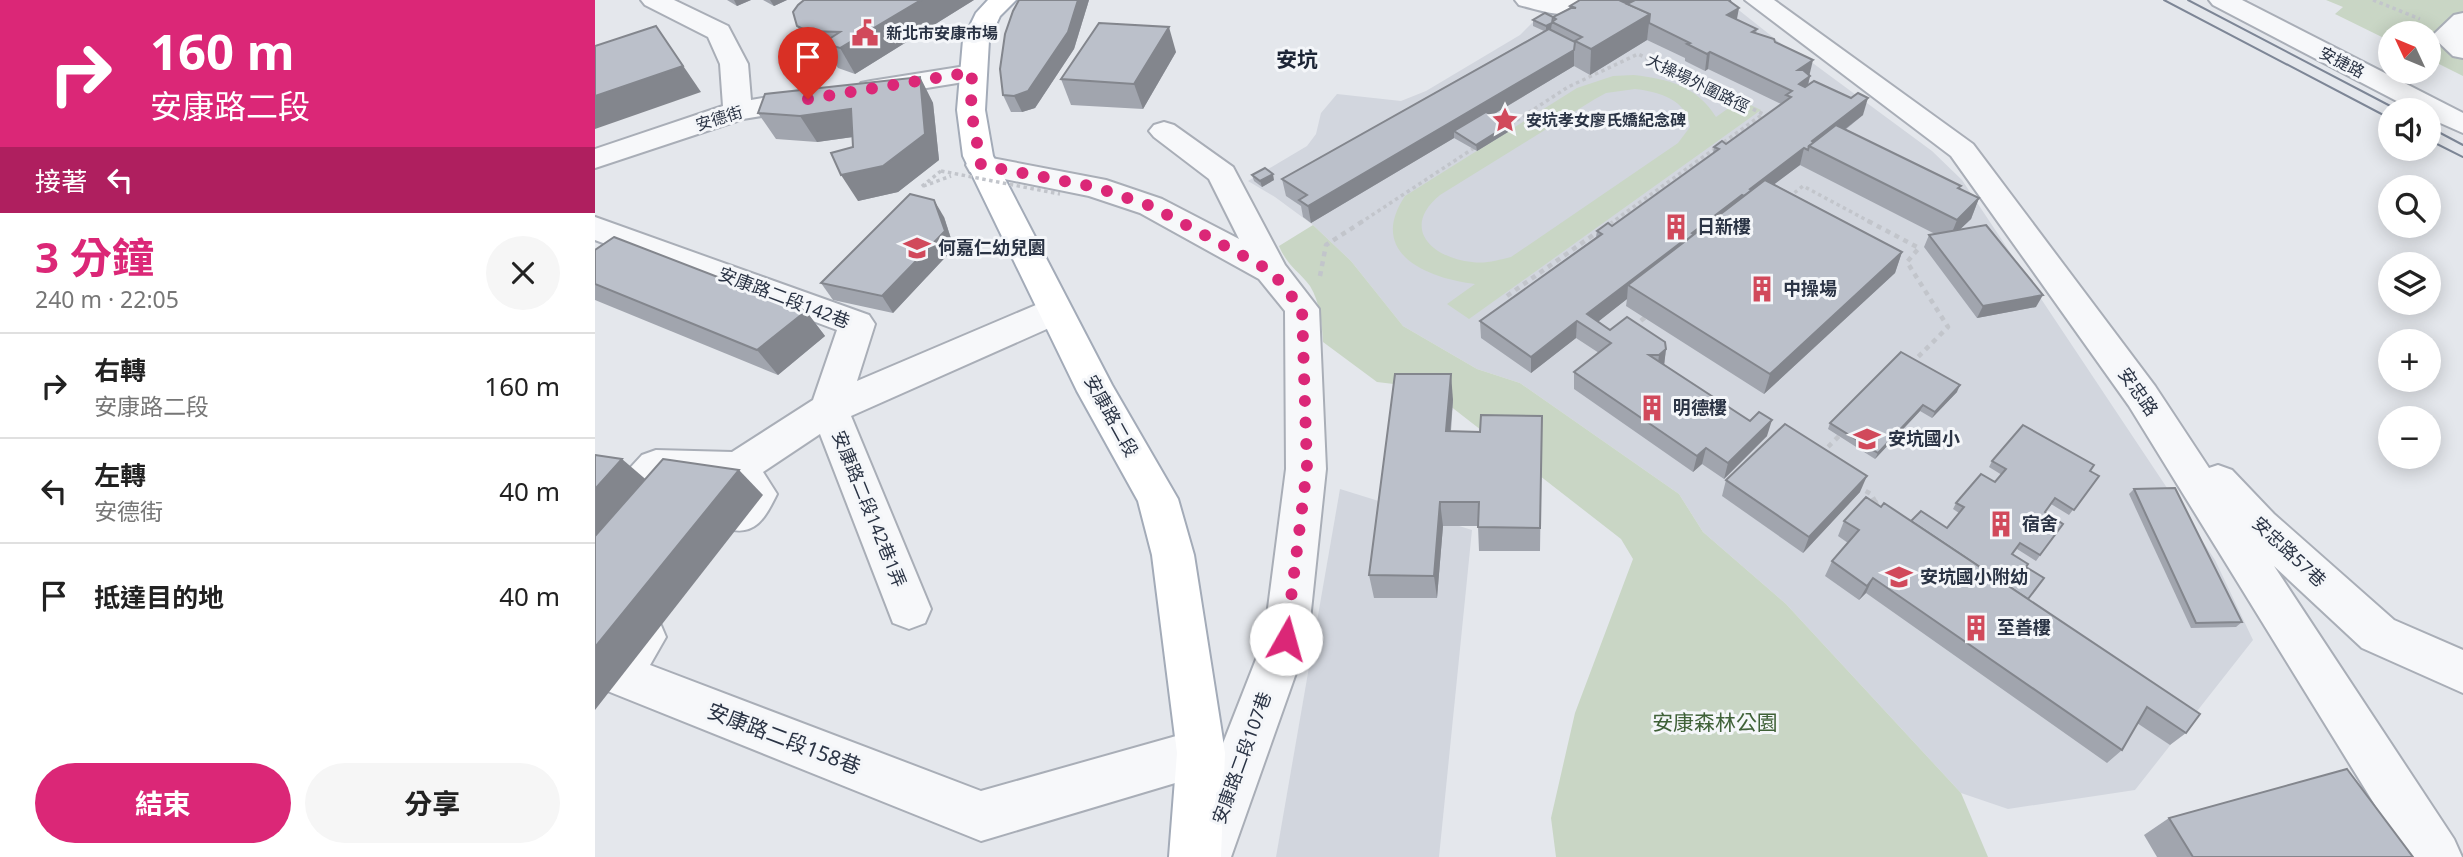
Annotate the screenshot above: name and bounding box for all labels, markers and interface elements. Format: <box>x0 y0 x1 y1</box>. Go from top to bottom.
text: 160 m <box>150 18 295 84</box>
public building icon: 新北市安康市場 <box>850 18 880 48</box>
north arrow <box>2378 21 2441 84</box>
map controls <box>2378 21 2441 469</box>
place label: 新北市安康市場 <box>886 22 998 44</box>
pin <box>778 27 838 99</box>
icon: right <box>35 28 126 119</box>
icon: arrive <box>789 38 827 76</box>
street label: 安捷路 <box>2316 41 2368 83</box>
district label: 安坑 <box>1276 45 1318 73</box>
street label: 大操場外圍路徑 <box>1643 49 1753 117</box>
text: 安康路二段 <box>150 84 310 127</box>
button: sound <box>2378 98 2441 161</box>
street label: 安德街 <box>693 100 745 136</box>
place icon: 安坑孝女廖氏嬌紀念碑 <box>1490 105 1520 135</box>
place label: 安坑孝女廖氏嬌紀念碑 <box>1526 109 1686 131</box>
icon: left <box>101 161 139 199</box>
text: 接著 <box>35 163 87 199</box>
button: search <box>2378 175 2441 238</box>
building icon: 日新樓 <box>1661 212 1691 242</box>
place label: 日新樓 <box>1697 214 1751 238</box>
text: 3 分鐘 <box>35 228 154 285</box>
school or university icon: 何嘉仁幼兒園 <box>902 233 932 263</box>
place label: 何嘉仁幼兒園 <box>938 235 1046 259</box>
button: close <box>486 236 560 310</box>
button: layers <box>2378 252 2441 315</box>
street label: 安康路二段142巷 <box>715 261 853 333</box>
building icon: 中操場 <box>1747 274 1777 304</box>
place label: 中操場 <box>1783 276 1837 300</box>
text: 240 m · 22:05 <box>35 283 179 315</box>
button: + <box>2378 329 2441 392</box>
text: 右轉 <box>94 352 146 388</box>
street label: 安忠路 <box>2114 362 2164 420</box>
icon: right <box>35 367 73 405</box>
text: 160 m <box>484 368 560 404</box>
street label: 安康路二段 <box>1080 370 1144 461</box>
text: 安康路二段 <box>94 390 209 422</box>
building icon: 明德樓 <box>1637 393 1667 423</box>
place label: 明德樓 <box>1673 395 1727 419</box>
button: − <box>2378 406 2441 469</box>
school or university icon: 安坑國小 <box>1852 424 1882 454</box>
place label: 安坑國小 <box>1888 426 1960 450</box>
street label: 安康路二段142巷1弄 <box>827 427 912 591</box>
text: 左轉 <box>94 457 146 493</box>
icon: left <box>35 472 73 510</box>
text: 40 m <box>499 473 560 509</box>
text: 安德街 <box>94 495 163 527</box>
building icon: 宿舍 <box>1986 509 2016 539</box>
place label: 宿舍 <box>2022 511 2058 535</box>
street label: 安忠路57巷 <box>2248 511 2332 592</box>
school or university icon: 安坑國小附幼 <box>1884 562 1914 592</box>
place label: 安坑國小附幼 <box>1920 564 2028 588</box>
icon: arrive <box>35 577 73 615</box>
text: 40 m <box>499 578 560 614</box>
text: 抵達目的地 <box>94 579 224 615</box>
position arrow <box>1249 602 1323 676</box>
building icon: 至善樓 <box>1961 613 1991 643</box>
place label: 至善樓 <box>1997 615 2051 639</box>
street label: 安康路二段107巷 <box>1206 688 1276 827</box>
street label: 安康路二段158巷 <box>704 696 865 780</box>
park label: 安康森林公園 <box>1652 708 1778 736</box>
button: 結束 <box>35 763 291 843</box>
button: 分享 <box>305 763 560 843</box>

